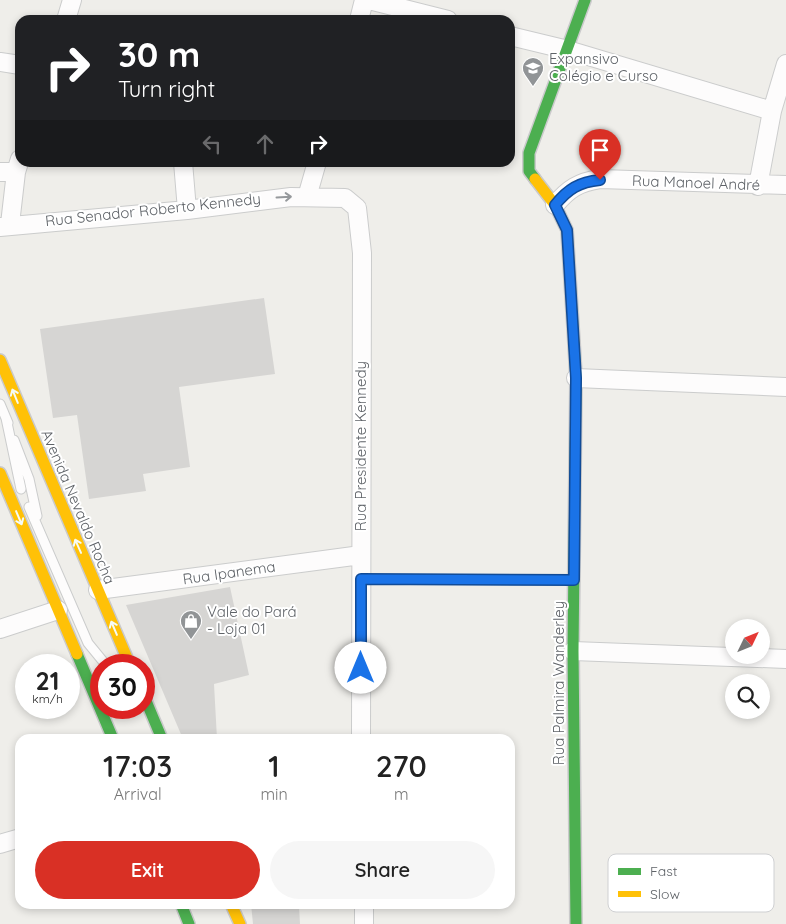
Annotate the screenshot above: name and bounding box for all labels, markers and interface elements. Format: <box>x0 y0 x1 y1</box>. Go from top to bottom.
text: 30 m <box>118 32 200 76</box>
icon: right <box>35 35 100 100</box>
place label: Expansivo Colégio e Curso <box>549 49 658 85</box>
school or university icon: Expansivo Colégio e Curso <box>521 56 545 87</box>
text: Turn right <box>118 75 215 103</box>
pin <box>579 129 621 180</box>
icon: left <box>198 130 226 158</box>
icon: ahead <box>251 130 279 158</box>
icon: right <box>304 130 332 158</box>
icon: arrive <box>586 136 614 164</box>
street label: Rua Manoel André <box>632 171 760 194</box>
street label: Rua Senador Roberto Kennedy <box>44 189 262 230</box>
one-way arrow <box>276 192 292 201</box>
street label: Rua Presidente Kennedy <box>351 361 370 531</box>
one-way arrow <box>10 389 19 404</box>
street label: Avenida Nevaldo Rocha <box>37 427 120 587</box>
one-way arrow <box>14 510 24 525</box>
one-way arrow <box>73 539 83 554</box>
street label: Rua Ipanema <box>181 557 277 588</box>
street label: Rua Palmira Wanderley <box>549 601 568 765</box>
place label: Vale do Pará - Loja 01 <box>207 602 297 638</box>
shop icon: Vale do Pará - Loja 01 <box>179 609 203 640</box>
north arrow <box>725 619 770 664</box>
map controls <box>725 619 770 719</box>
one-way arrow <box>109 621 118 636</box>
position arrow <box>334 641 386 693</box>
speed limit sign: 30 <box>90 654 155 719</box>
text: 21 <box>36 665 59 696</box>
button: search <box>725 674 770 719</box>
text: km/h <box>32 691 63 706</box>
text: 17:03 <box>103 747 172 785</box>
text: 1 <box>268 747 280 785</box>
text: 270 <box>376 747 427 785</box>
text: Arrival <box>114 784 162 804</box>
text: min <box>260 784 288 804</box>
text: m <box>394 784 409 804</box>
button: Exit <box>35 841 260 899</box>
button: Share <box>270 841 495 899</box>
legend <box>608 854 774 912</box>
text: Fast <box>650 862 678 880</box>
text: Slow <box>650 885 680 903</box>

